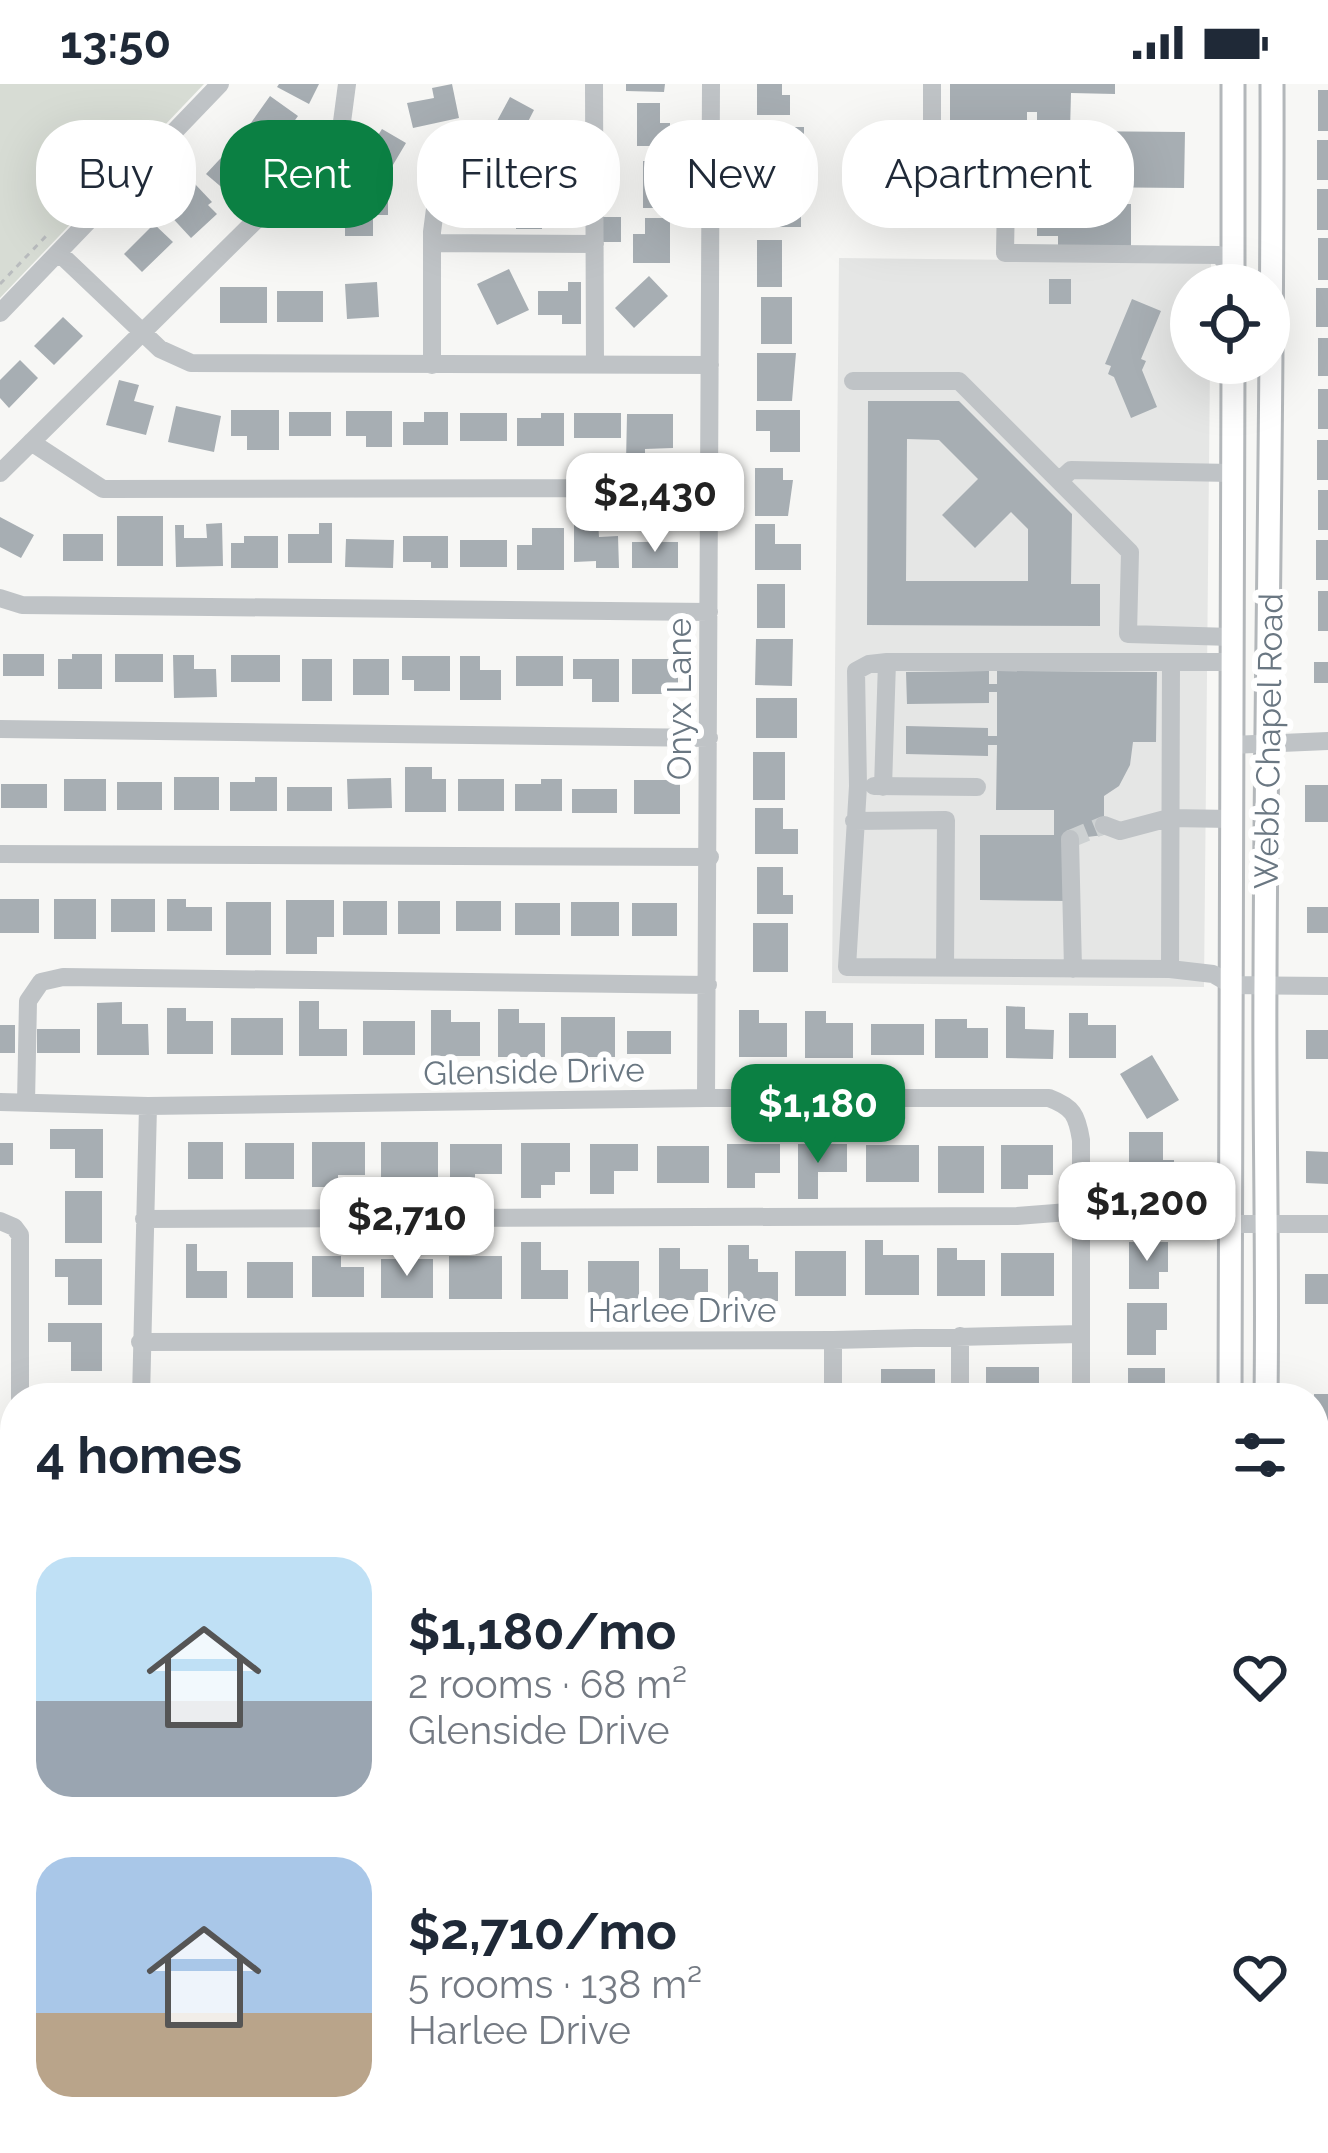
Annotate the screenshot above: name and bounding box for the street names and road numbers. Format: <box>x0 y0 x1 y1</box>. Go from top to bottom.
street label: Webb Chapel Road <box>1246 593 1291 889</box>
street label: Onyx Lane <box>660 618 699 780</box>
street label: Glenside Drive <box>423 1050 645 1093</box>
street label: Harlee Drive <box>588 1291 776 1330</box>

